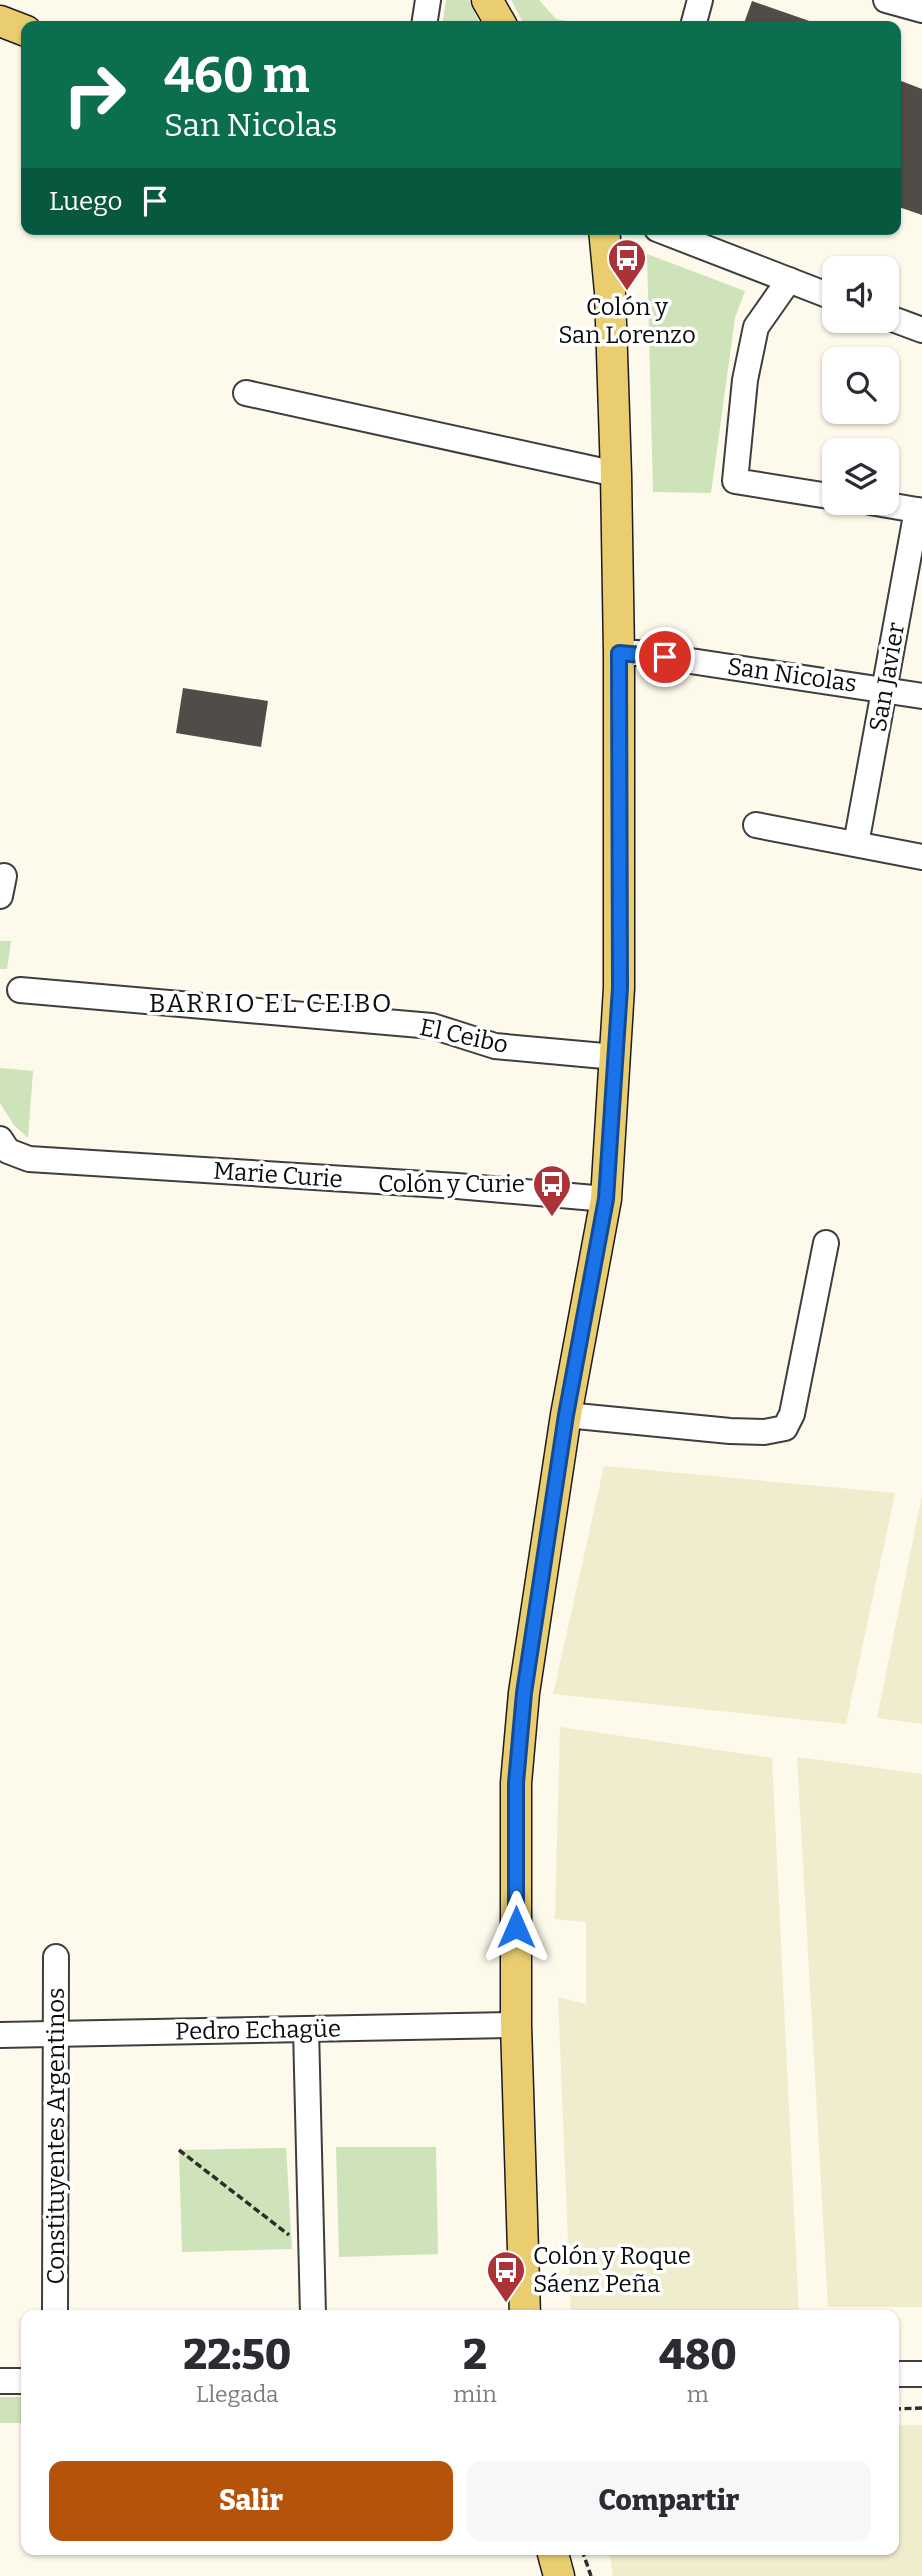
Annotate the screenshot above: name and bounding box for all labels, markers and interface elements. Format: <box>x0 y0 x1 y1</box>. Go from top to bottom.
text: 460 m <box>164 46 309 105</box>
icon: right <box>49 49 140 140</box>
text: San Nicolas <box>164 106 337 144</box>
icon: arrive <box>136 182 174 220</box>
text: Luego <box>49 186 122 217</box>
bus stop icon: Colón y San Lorenzo <box>606 237 648 292</box>
map controls <box>822 256 899 515</box>
button: sound <box>822 256 899 333</box>
place label: Colón y San Lorenzo <box>558 293 696 349</box>
button: search <box>822 347 899 424</box>
button: layers <box>822 438 899 515</box>
street label: San Javier <box>864 620 910 734</box>
pin <box>635 627 695 687</box>
icon: arrive <box>646 638 684 676</box>
street label: San Nicolas <box>726 652 858 698</box>
district label: BARRIO EL CEIBO <box>149 988 393 1019</box>
street label: El Ceibo <box>417 1013 511 1059</box>
street label: Marie Curie <box>212 1157 344 1193</box>
bus stop icon: Colón y Curie <box>531 1163 573 1218</box>
place label: Colón y Curie <box>378 1170 525 1198</box>
position arrow <box>479 1890 553 1964</box>
street label: Constituyentes Argentinos <box>42 1988 70 2284</box>
street label: Pedro Echagüe <box>175 2015 341 2045</box>
place label: Colón y Roque Sáenz Peña <box>533 2242 691 2298</box>
bus stop icon: Colón y Roque Sáenz Peña <box>485 2249 527 2304</box>
text: 22:50 <box>183 2330 291 2380</box>
text: 2 <box>463 2330 487 2380</box>
text: 480 <box>659 2330 737 2380</box>
text: Llegada <box>196 2380 279 2408</box>
text: min <box>453 2380 497 2408</box>
text: m <box>687 2380 709 2408</box>
button: Salir <box>49 2461 453 2541</box>
button: Compartir <box>467 2461 871 2541</box>

